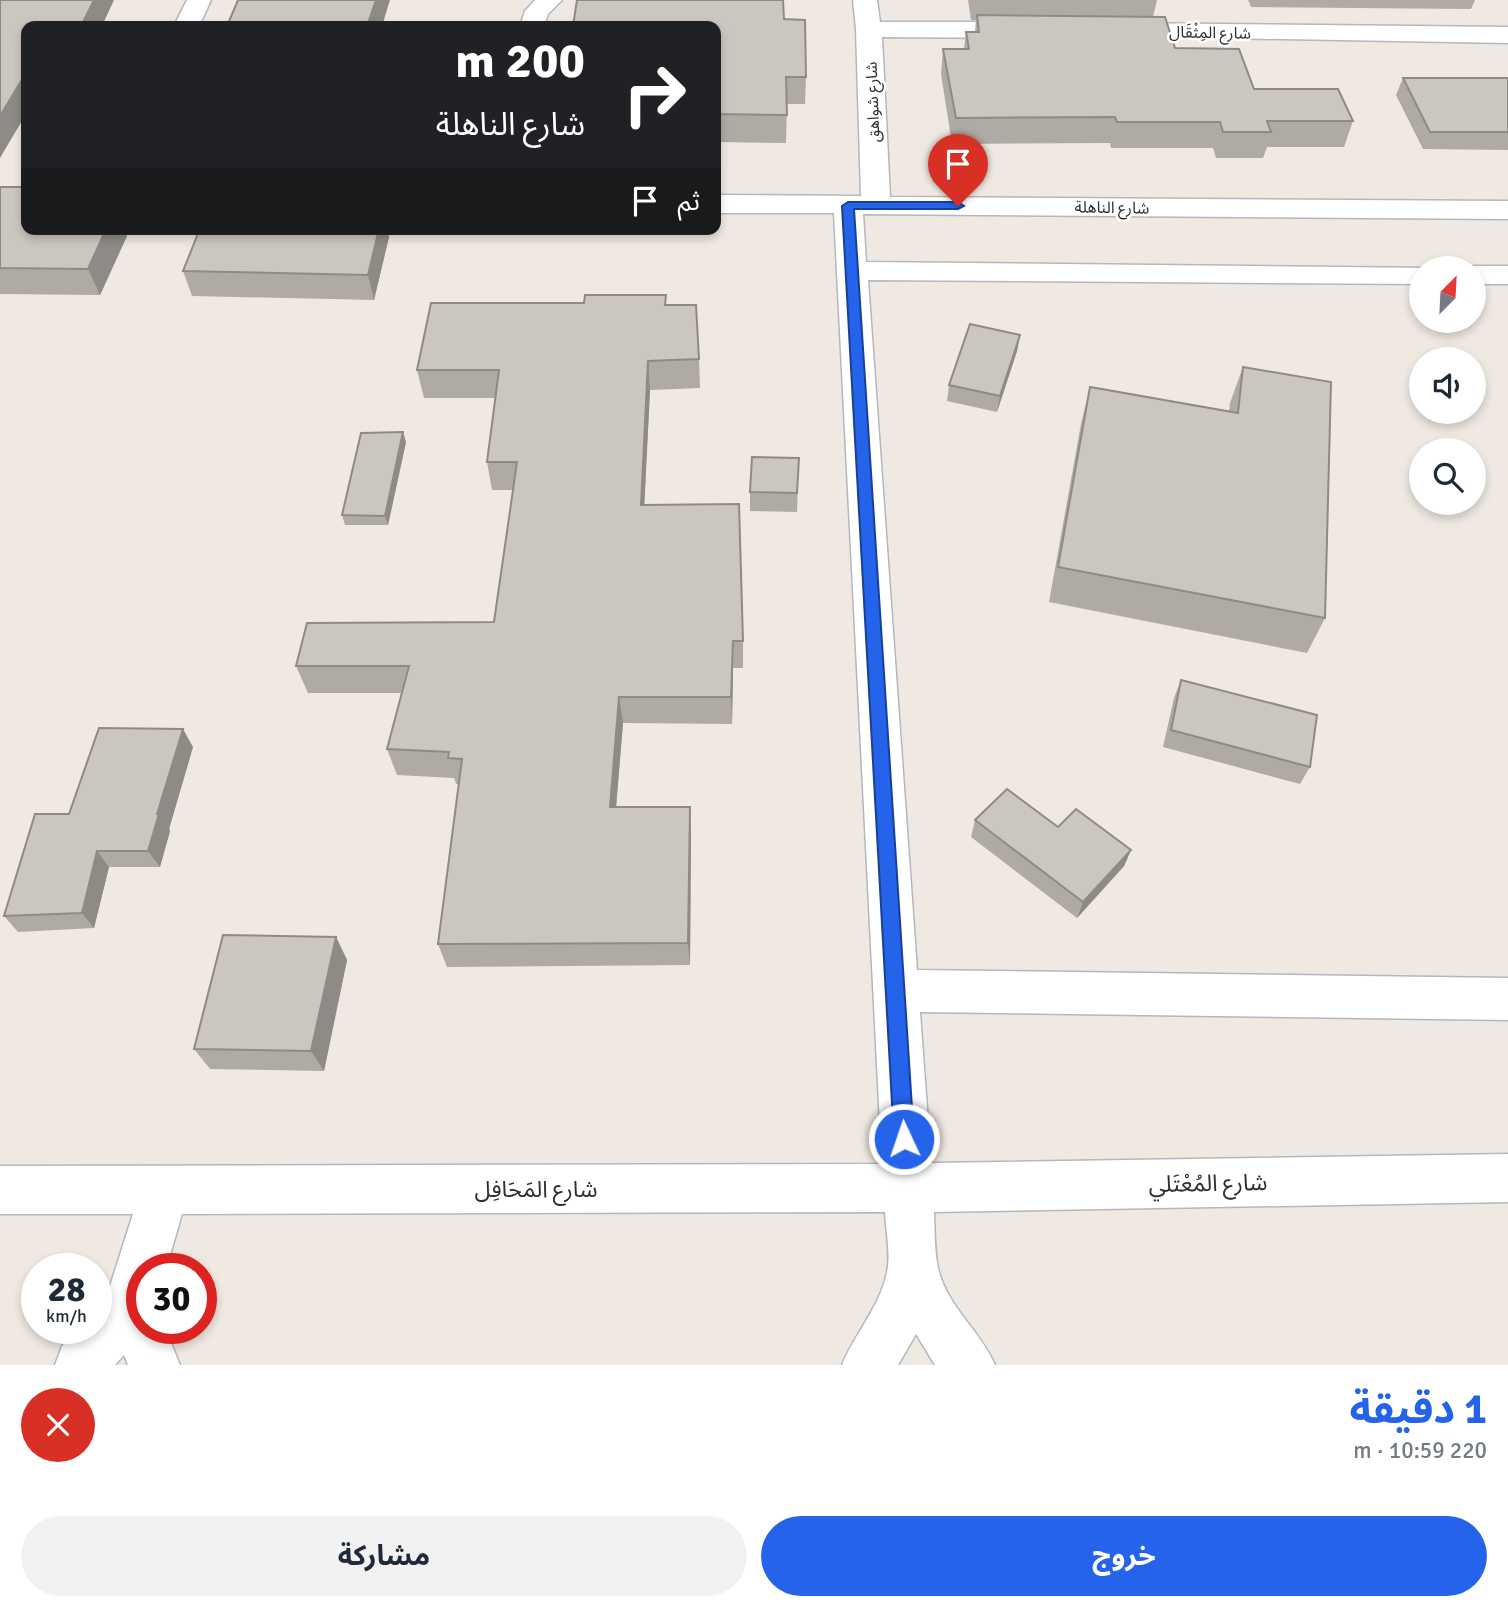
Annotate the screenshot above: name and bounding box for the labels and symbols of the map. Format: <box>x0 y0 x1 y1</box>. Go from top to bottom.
street label: شارع المِثْقَال <box>1169 22 1251 46</box>
street label: شارع شواهق <box>862 61 886 143</box>
pin <box>928 134 988 206</box>
street label: شارع الناهلة <box>1074 197 1149 221</box>
north arrow <box>1409 256 1486 332</box>
position arrow <box>867 1102 941 1176</box>
street label: شارع المُعْتَلي <box>1148 1168 1268 1201</box>
street label: شارع المَحَافِل <box>474 1175 598 1206</box>
speed limit sign: 30 <box>126 1253 217 1344</box>

